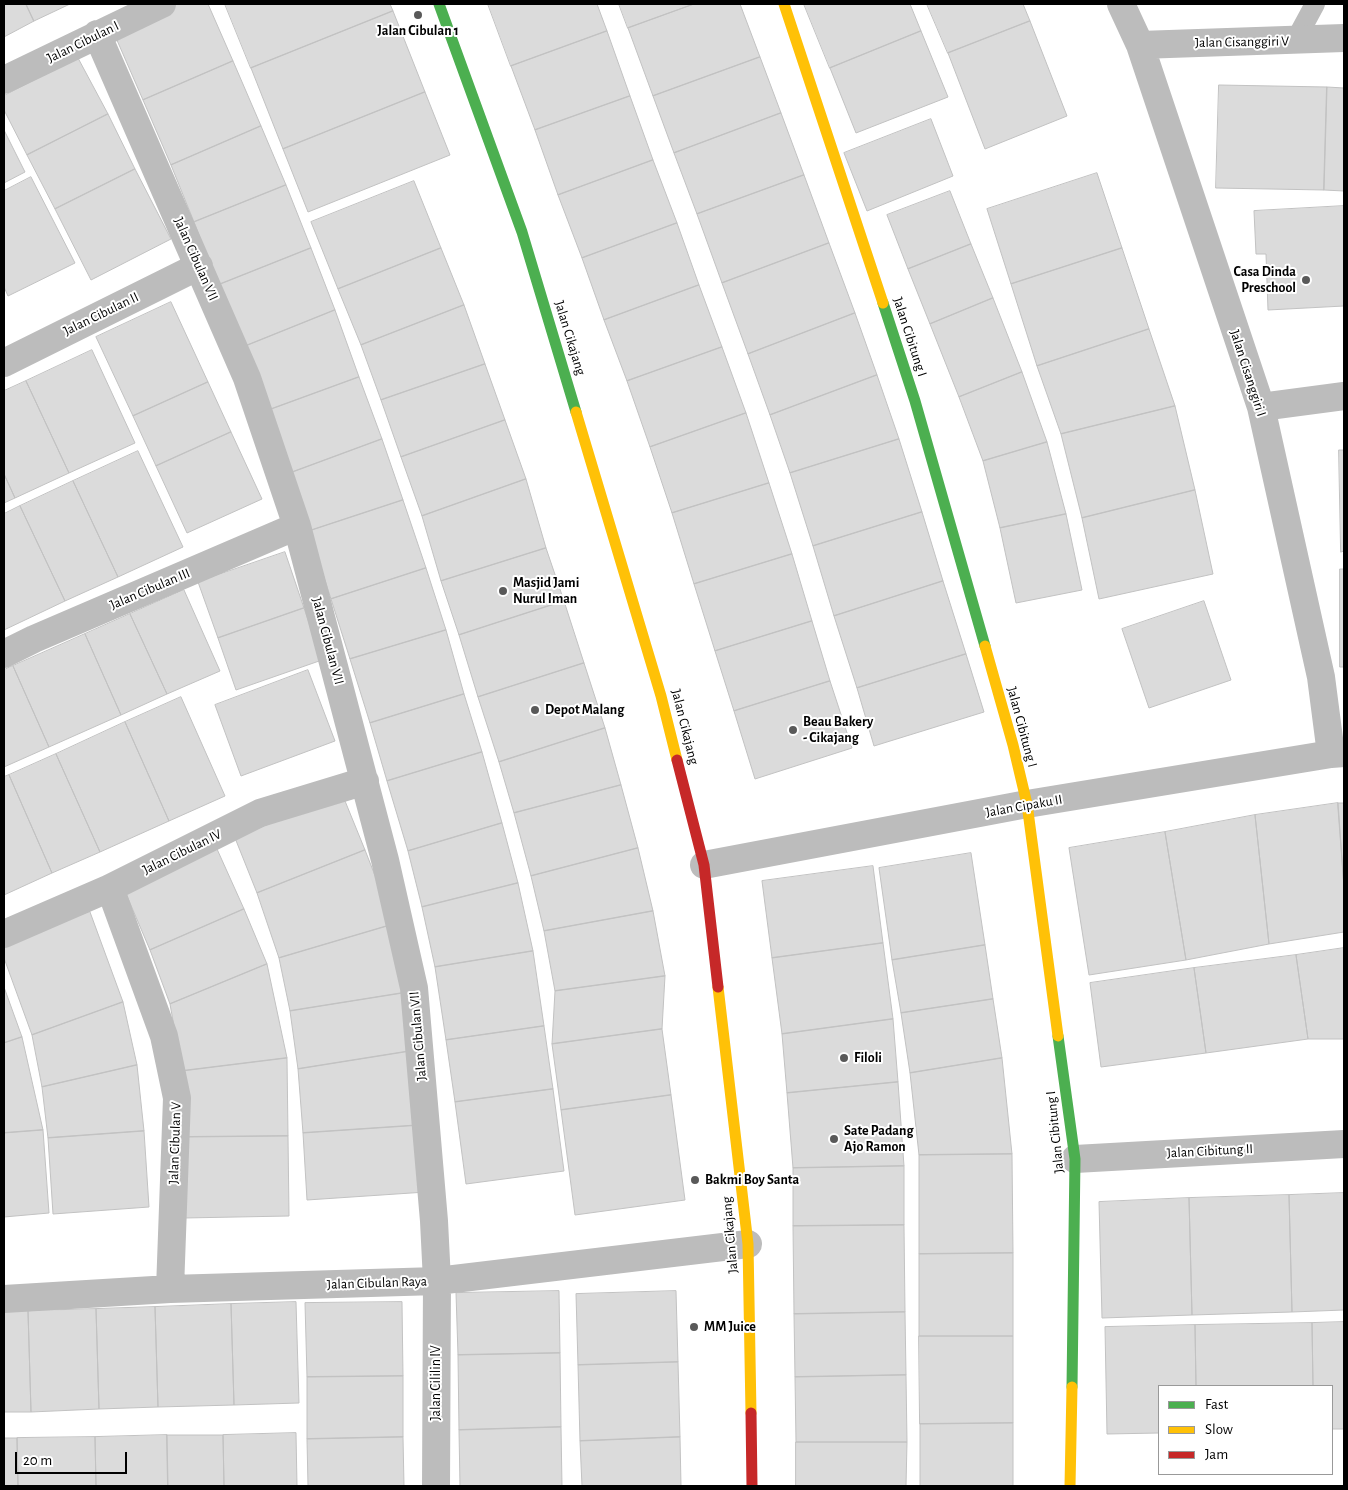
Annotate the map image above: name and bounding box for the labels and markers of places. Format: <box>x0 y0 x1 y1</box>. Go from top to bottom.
marker: Jalan Cibulan 1 <box>412 9 424 21</box>
place label: Jalan Cibulan 1 <box>377 23 459 39</box>
place label: Casa Dinda Preschool <box>1233 264 1296 296</box>
marker: Casa Dinda Preschool <box>1300 274 1312 286</box>
place label: Masjid Jami Nurul Iman <box>513 575 579 608</box>
marker: Masjid Jami Nurul Iman <box>497 585 509 597</box>
place label: Depot Malang <box>545 702 624 718</box>
marker: Depot Malang <box>529 704 541 716</box>
place label: Beau Bakery - Cikajang <box>803 714 873 746</box>
marker: Beau Bakery - Cikajang <box>787 724 799 736</box>
place label: Filoli <box>854 1050 882 1066</box>
marker: Filoli <box>838 1052 850 1064</box>
place label: Sate Padang Ajo Ramon <box>844 1123 913 1156</box>
marker: Sate Padang Ajo Ramon <box>828 1133 840 1145</box>
place label: Bakmi Boy Santa <box>705 1172 799 1188</box>
marker: Bakmi Boy Santa <box>689 1174 701 1186</box>
place label: MM Juice <box>704 1319 756 1335</box>
marker: MM Juice <box>688 1321 700 1333</box>

